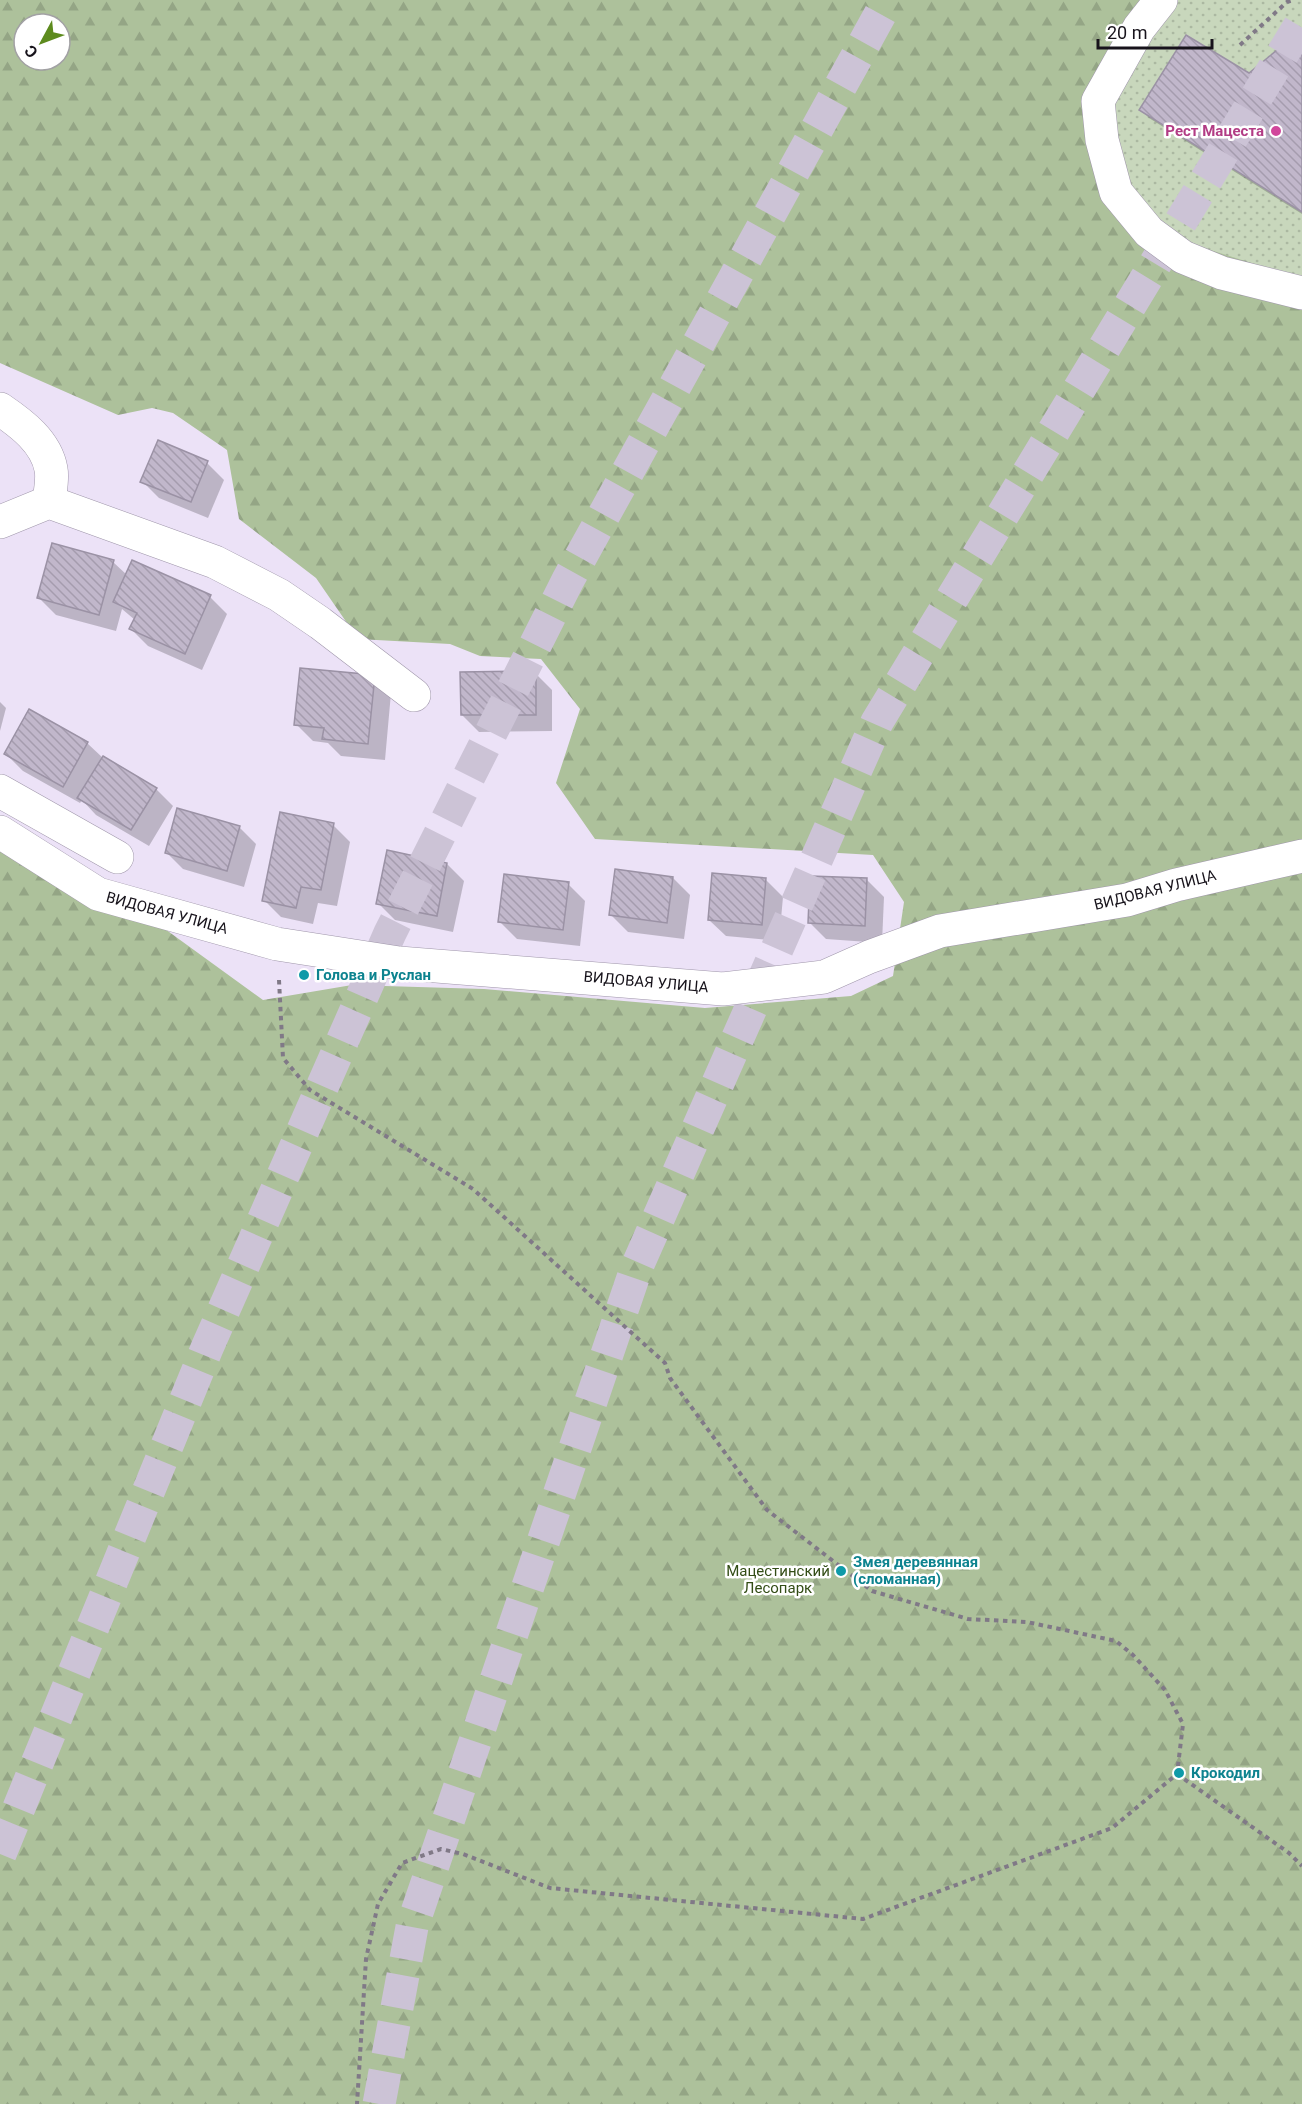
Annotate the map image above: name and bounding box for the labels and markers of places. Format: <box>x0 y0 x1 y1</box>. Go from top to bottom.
place label: Рест Мацеста <box>1165 122 1264 140</box>
marker: Рест Мацеста <box>1269 124 1283 138</box>
place label: Голова и Руслан <box>316 966 431 984</box>
marker: Голова и Руслан <box>297 968 311 982</box>
place label: Змея деревянная (сломанная) <box>853 1553 978 1588</box>
marker: Змея деревянная (сломанная) <box>834 1564 848 1578</box>
place label: Крокодил <box>1191 1764 1260 1782</box>
marker: Крокодил <box>1172 1766 1186 1780</box>

